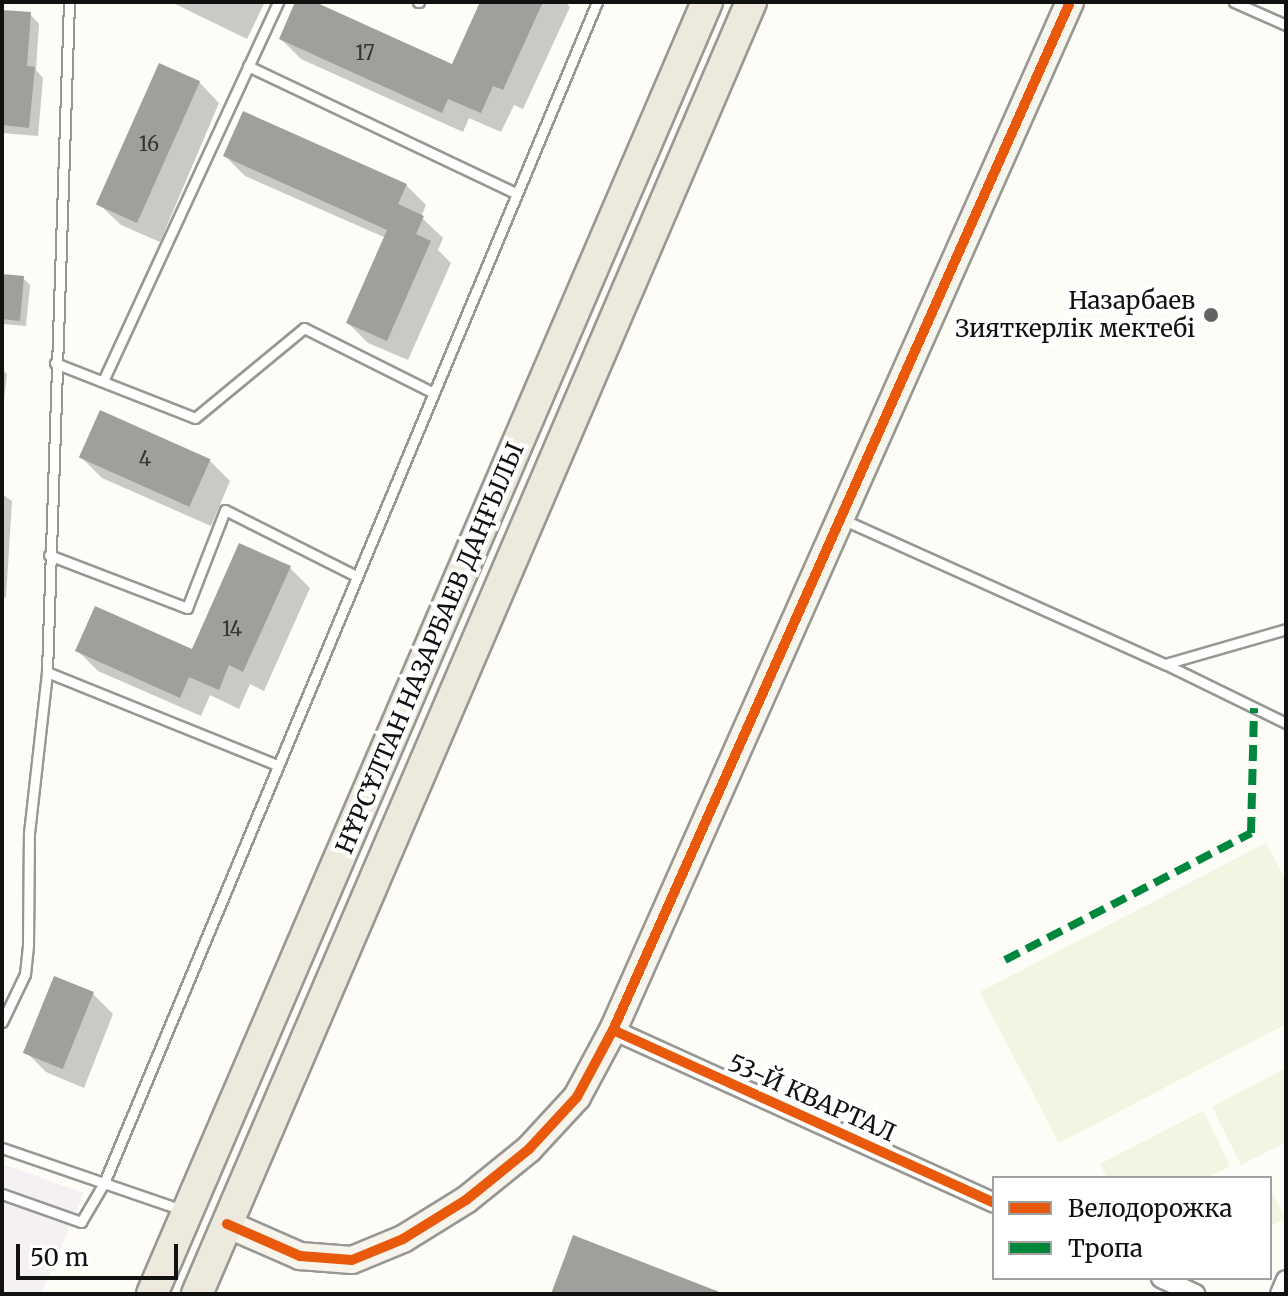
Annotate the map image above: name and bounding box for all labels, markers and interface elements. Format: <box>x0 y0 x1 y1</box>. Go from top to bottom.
house number: 17 <box>355 40 375 64</box>
house number: 16 <box>139 131 159 155</box>
place label: Назарбаев Зияткерлік мектебі <box>955 287 1195 343</box>
marker: Назарбаев Зияткерлік мектебі <box>1202 306 1220 324</box>
street label: НҰРСҰЛТАН НАЗАРБАЕВ ДАҢҒЫЛЫ <box>330 438 530 858</box>
house number: 4 <box>139 446 151 470</box>
house number: 14 <box>222 616 242 640</box>
street label: 53-Й КВАРТАЛ <box>724 1048 900 1148</box>
legend <box>992 1176 1272 1280</box>
text: Велодорожка <box>1068 1193 1232 1224</box>
scale bar <box>20 1228 182 1278</box>
text: Тропа <box>1068 1233 1143 1264</box>
text: 50 m <box>30 1242 89 1273</box>

